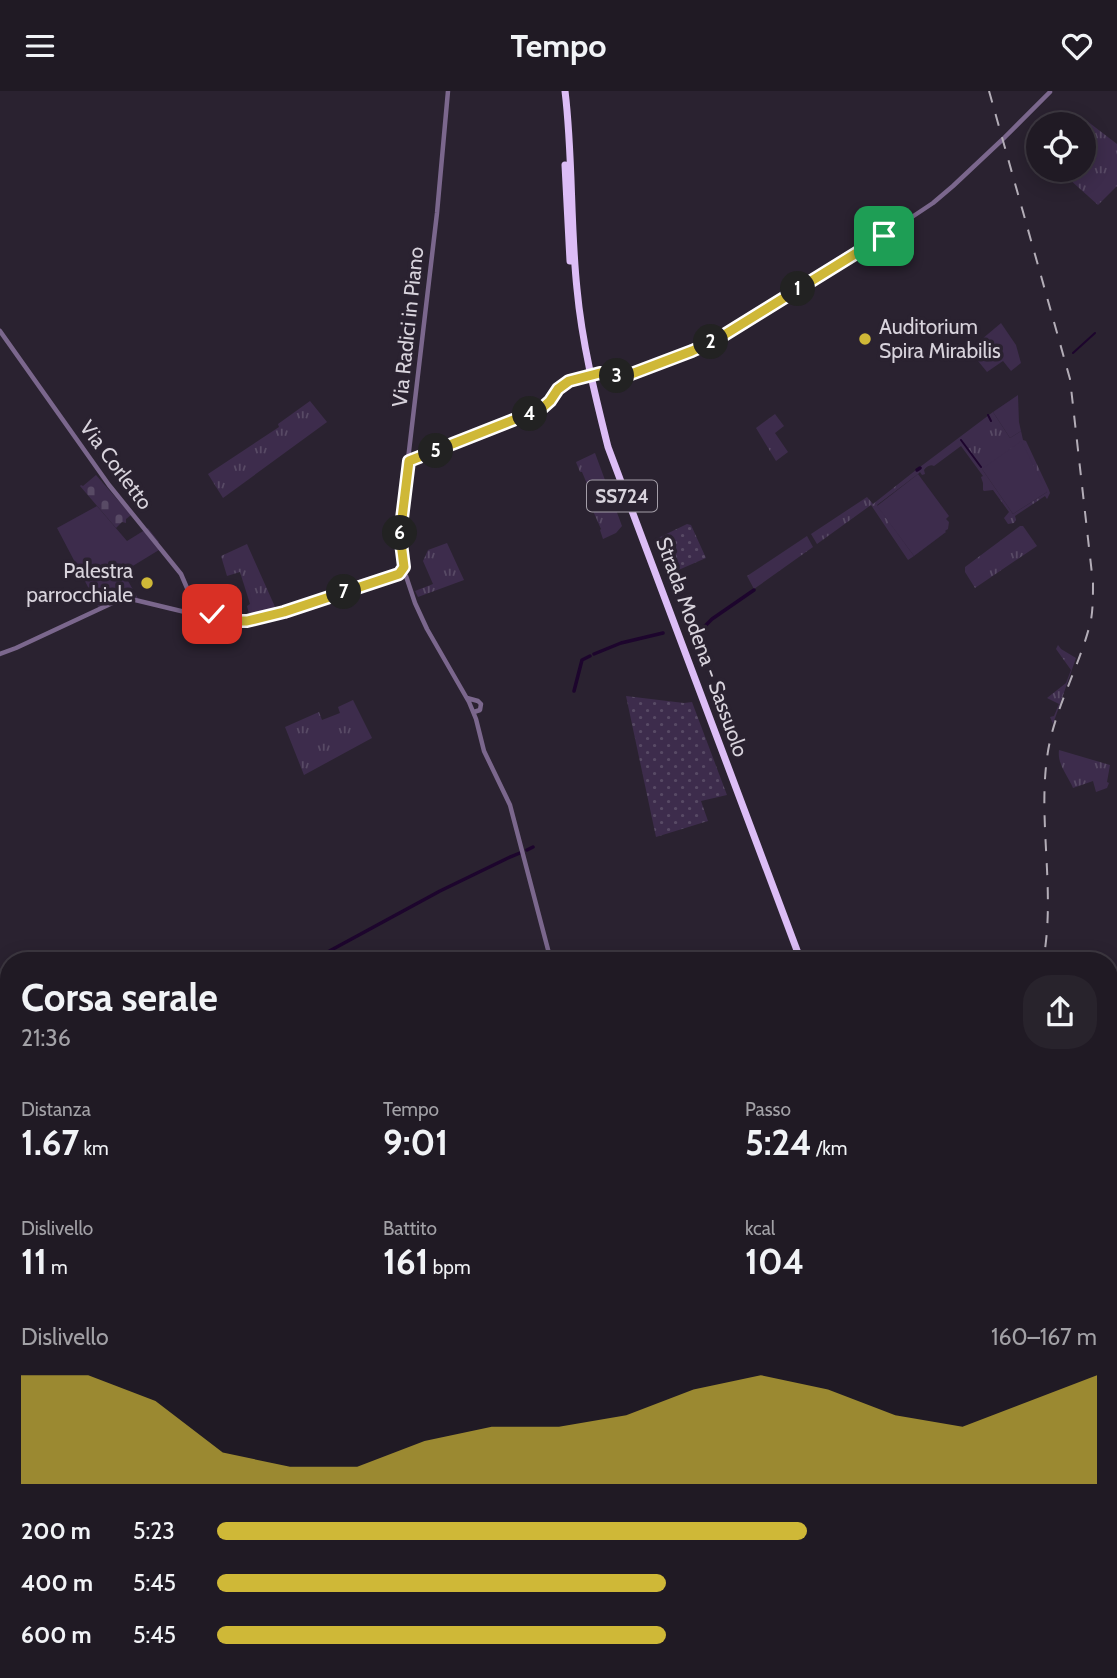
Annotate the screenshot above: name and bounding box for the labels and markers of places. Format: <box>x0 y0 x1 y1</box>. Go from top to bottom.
pin <box>854 206 914 266</box>
pin: 1 <box>780 271 816 307</box>
place label: Auditorium Spira Mirabilis <box>879 314 1001 363</box>
pin: 2 <box>694 324 728 359</box>
marker: Auditorium Spira Mirabilis <box>857 331 873 347</box>
pin: 3 <box>600 359 634 393</box>
pin: 4 <box>512 397 548 431</box>
pin: 5 <box>418 433 453 469</box>
pin: 6 <box>382 515 418 551</box>
place label: Palestra parrocchiale <box>26 558 133 607</box>
marker: Palestra parrocchiale <box>139 575 155 591</box>
pin: 7 <box>326 575 362 609</box>
pin <box>182 584 242 644</box>

